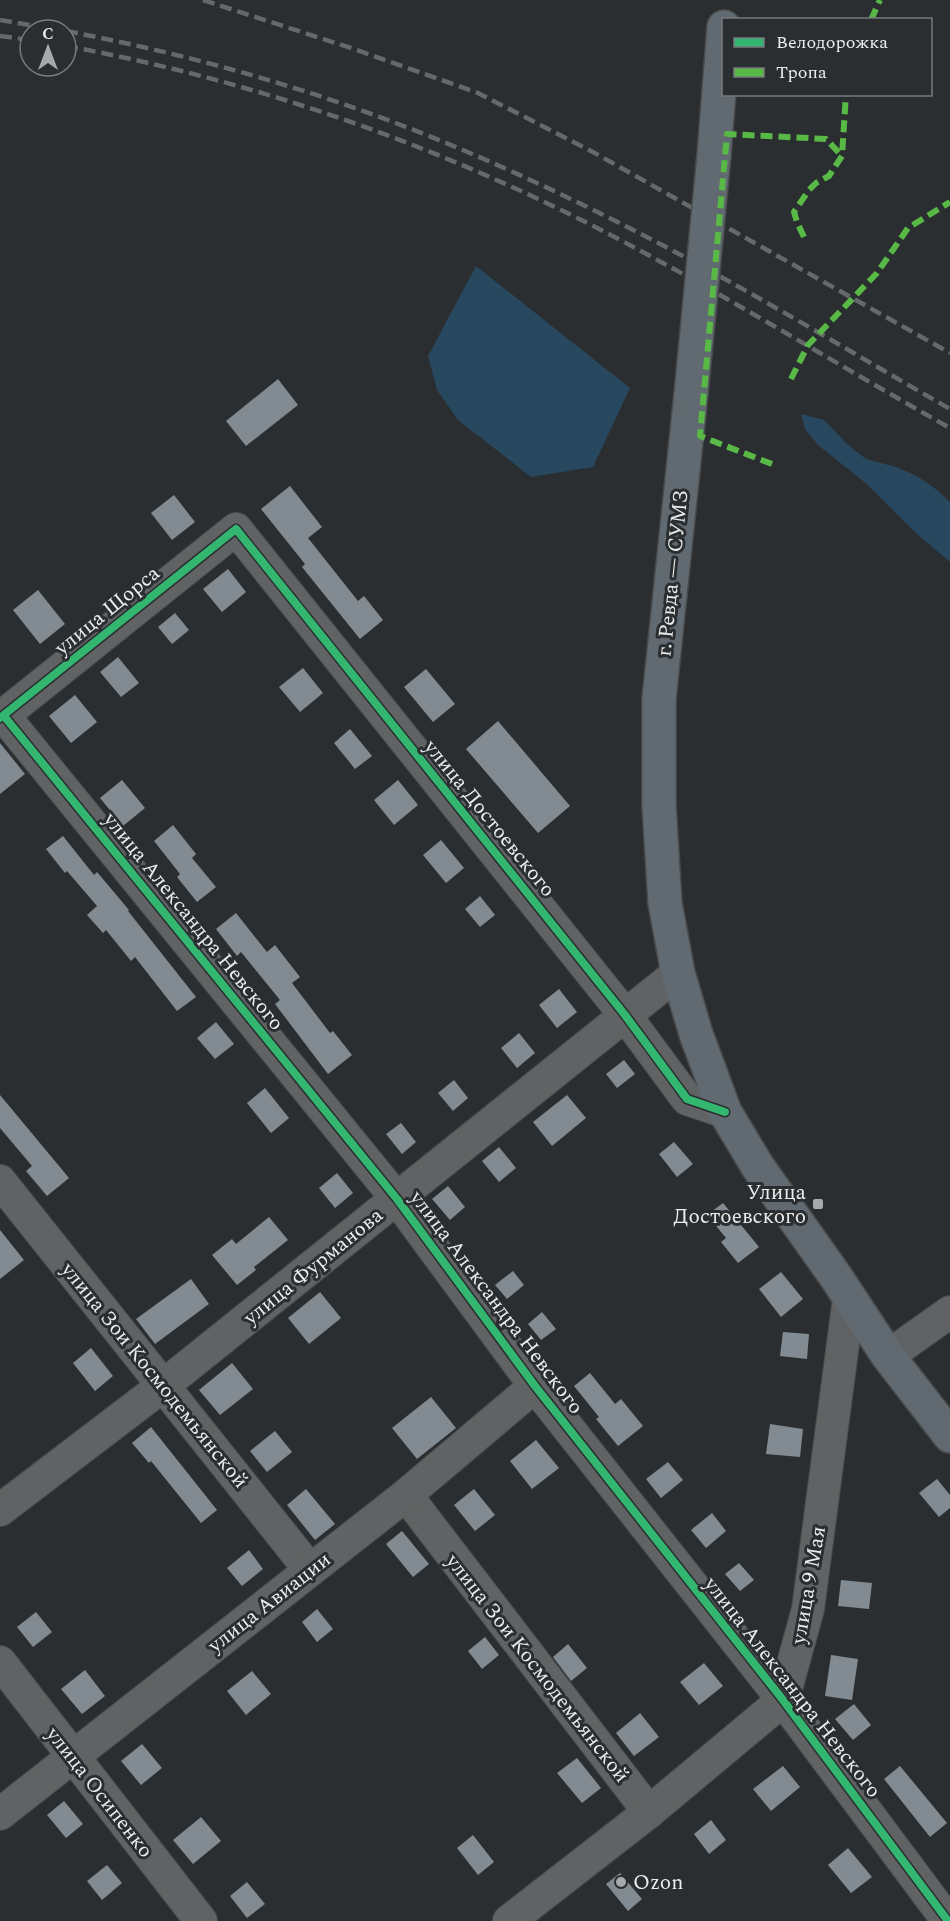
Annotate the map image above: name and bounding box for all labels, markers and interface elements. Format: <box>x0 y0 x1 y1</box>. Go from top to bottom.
north arrow <box>18 18 78 78</box>
legend <box>722 18 932 96</box>
text: С <box>42 22 54 46</box>
text: Велодорожка <box>776 29 888 56</box>
text: Тропа <box>776 59 827 86</box>
street label: г. Ревда — СУМЗ <box>648 488 698 658</box>
street label: улица Щорса <box>47 558 168 664</box>
street label: улица Достоевского <box>415 732 563 904</box>
street label: улица Александра Невского <box>94 805 292 1038</box>
place label: Улица Достоевского <box>673 1177 807 1233</box>
street label: улица Александра Невского <box>401 1183 591 1421</box>
marker: Улица Достоевского <box>811 1197 825 1211</box>
street label: улица Фурманова <box>236 1200 391 1334</box>
street label: улица Зои Космодемьянской <box>52 1255 256 1496</box>
street label: улица 9 Мая <box>783 1524 835 1648</box>
street label: улица Авиации <box>200 1544 338 1662</box>
street label: улица Зои Космодемьянской <box>437 1546 637 1790</box>
street label: улица Александра Невского <box>695 1569 889 1805</box>
street label: улица Осипенко <box>37 1719 161 1865</box>
place label: Ozon <box>633 1867 683 1899</box>
marker: Ozon <box>614 1875 628 1889</box>

